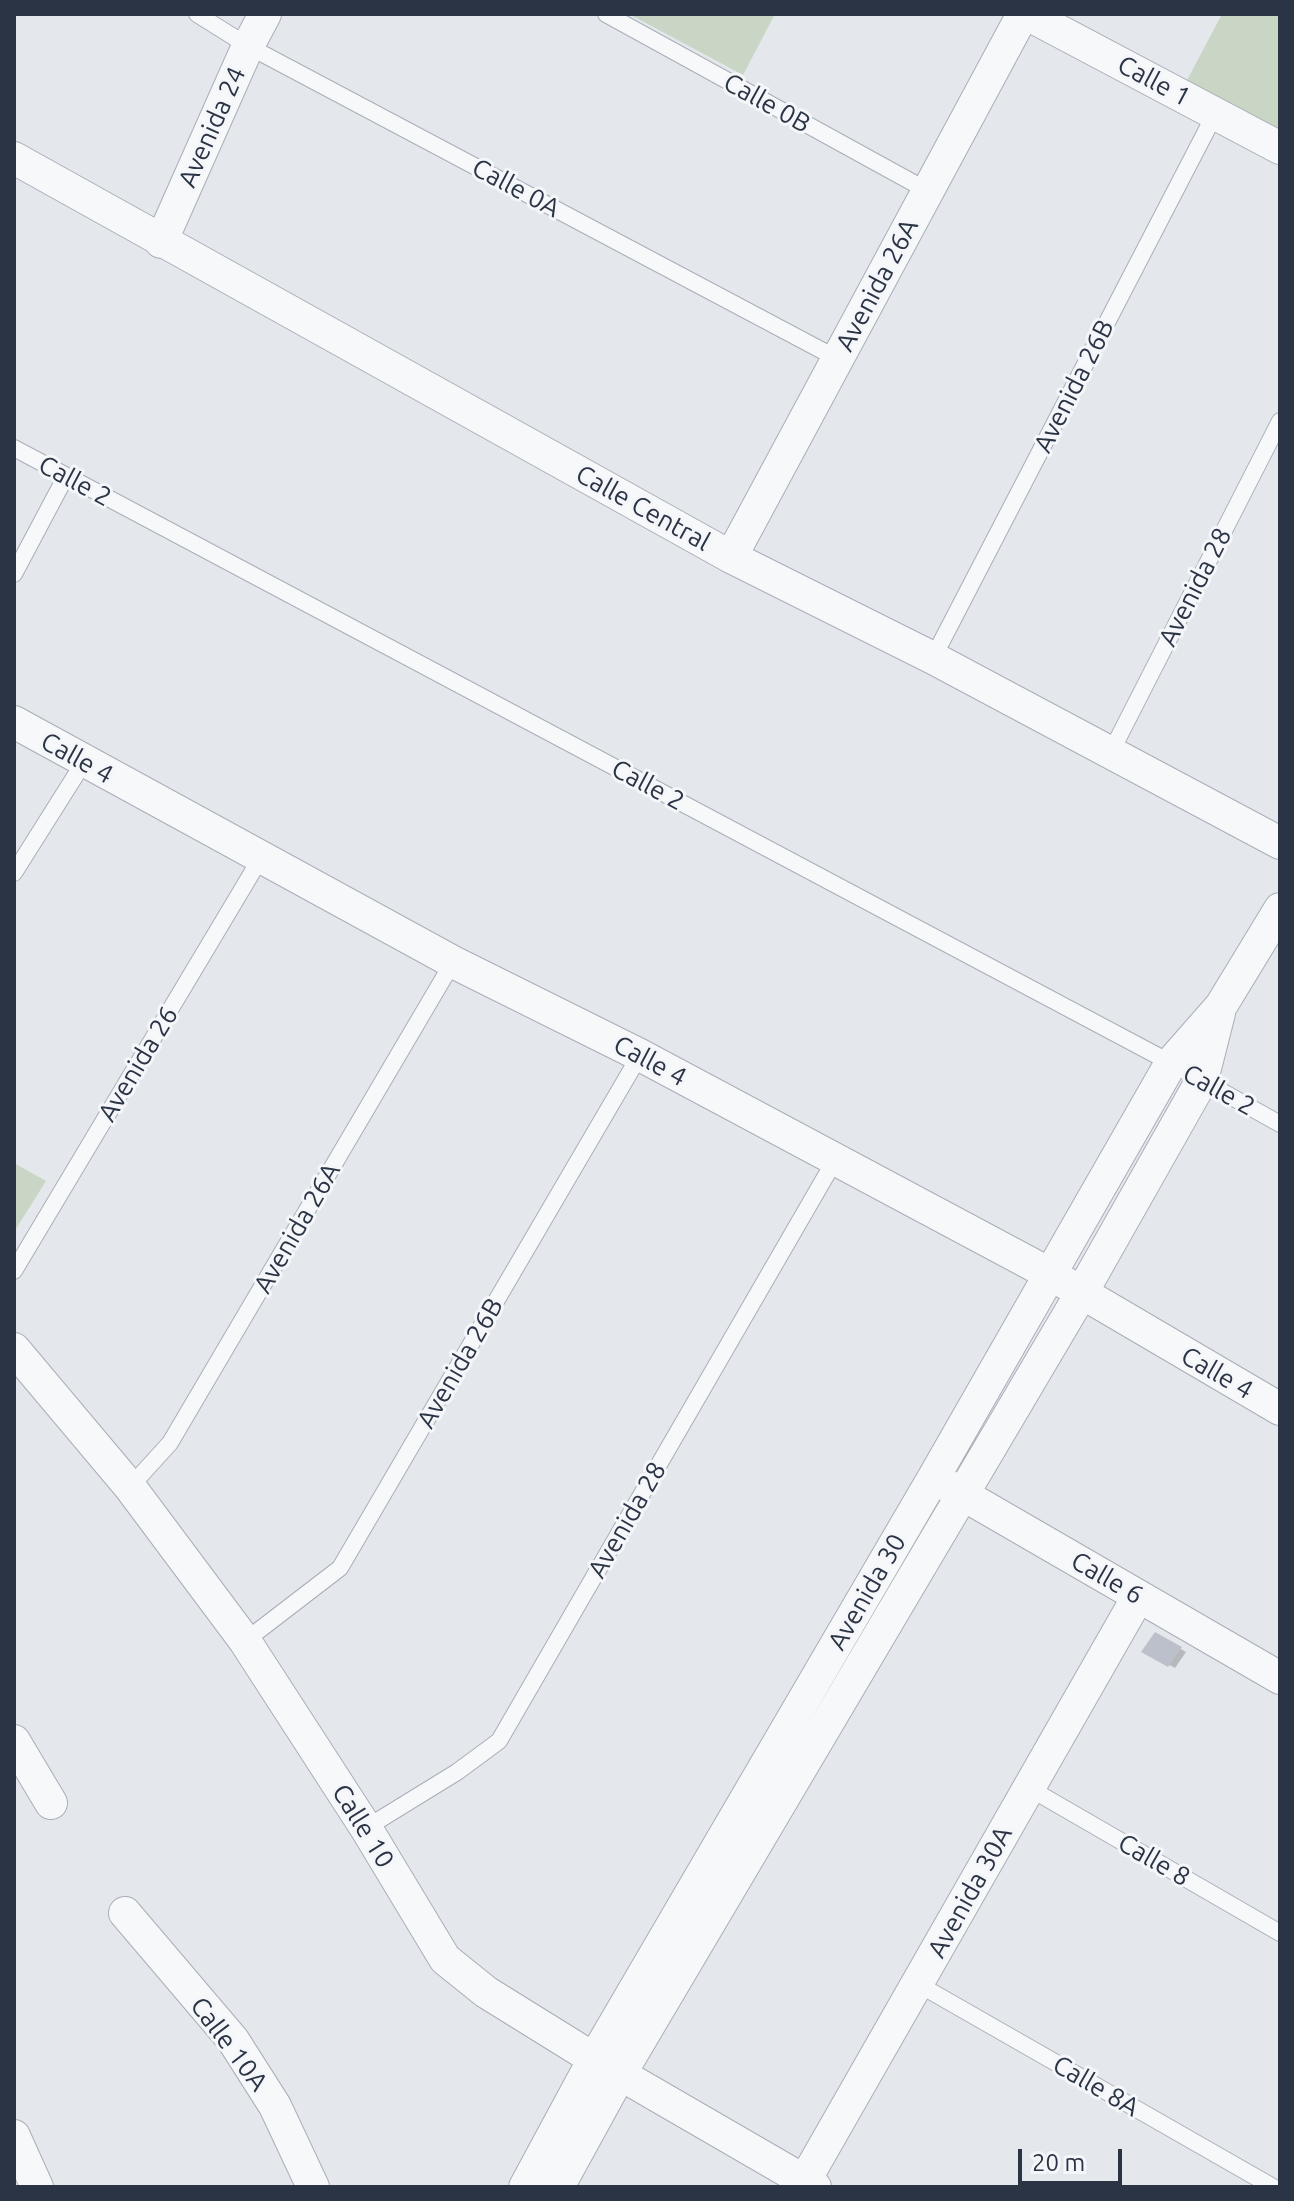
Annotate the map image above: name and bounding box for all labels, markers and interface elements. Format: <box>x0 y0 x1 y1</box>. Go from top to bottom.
street label: Calle 1 <box>1112 49 1196 113</box>
street label: Avenida 24 <box>172 62 252 192</box>
street label: Calle 0B <box>718 66 816 140</box>
street label: Calle 0A <box>467 152 565 224</box>
street label: Avenida 26A <box>829 213 925 357</box>
street label: Avenida 26B <box>1027 314 1121 458</box>
street label: Calle 2 <box>33 449 117 513</box>
street label: Calle Central <box>570 458 716 558</box>
street label: Avenida 28 <box>1152 523 1238 651</box>
street label: Calle 4 <box>35 725 119 791</box>
street label: Calle 2 <box>606 753 690 817</box>
street label: Avenida 26 <box>92 1001 184 1127</box>
street label: Calle 4 <box>608 1029 692 1093</box>
street label: Calle 2 <box>1177 1057 1261 1123</box>
street label: Avenida 26A <box>247 1157 347 1299</box>
street label: Avenida 26B <box>410 1292 510 1434</box>
street label: Calle 4 <box>1175 1340 1259 1406</box>
street label: Avenida 28 <box>581 1457 673 1583</box>
street label: Avenida 30 <box>821 1529 913 1655</box>
street label: Calle 6 <box>1065 1545 1149 1611</box>
street label: Calle 10 <box>325 1778 401 1874</box>
street label: Avenida 30A <box>921 1821 1019 1963</box>
street label: Calle 8 <box>1112 1827 1196 1893</box>
street label: Calle 10A <box>184 1991 274 2097</box>
street label: Calle 8A <box>1047 2049 1145 2123</box>
scale bar <box>1022 2133 1126 2183</box>
text: 20 m <box>1032 2149 1085 2176</box>

